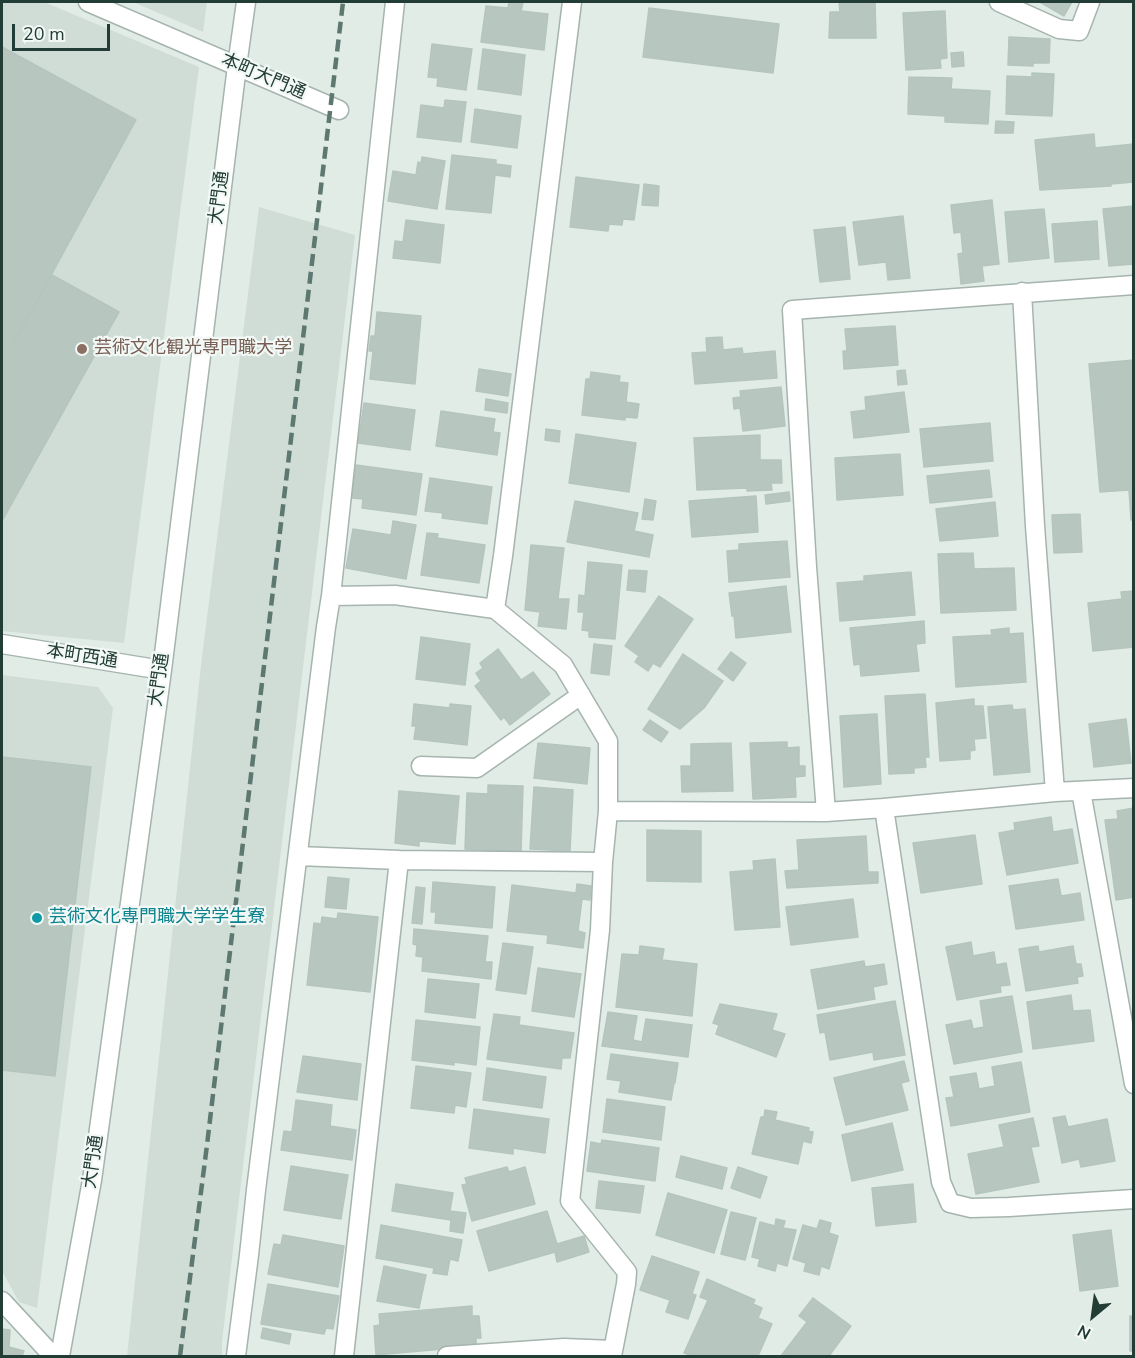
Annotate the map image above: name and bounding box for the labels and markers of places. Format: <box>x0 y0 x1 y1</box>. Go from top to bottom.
place label: 芸術文化観光専門職大学 <box>94 338 292 360</box>
marker: 芸術文化観光専門職大学 <box>75 342 89 356</box>
place label: 芸術文化専門職大学学生寮 <box>49 907 265 929</box>
marker: 芸術文化専門職大学学生寮 <box>30 911 44 925</box>

